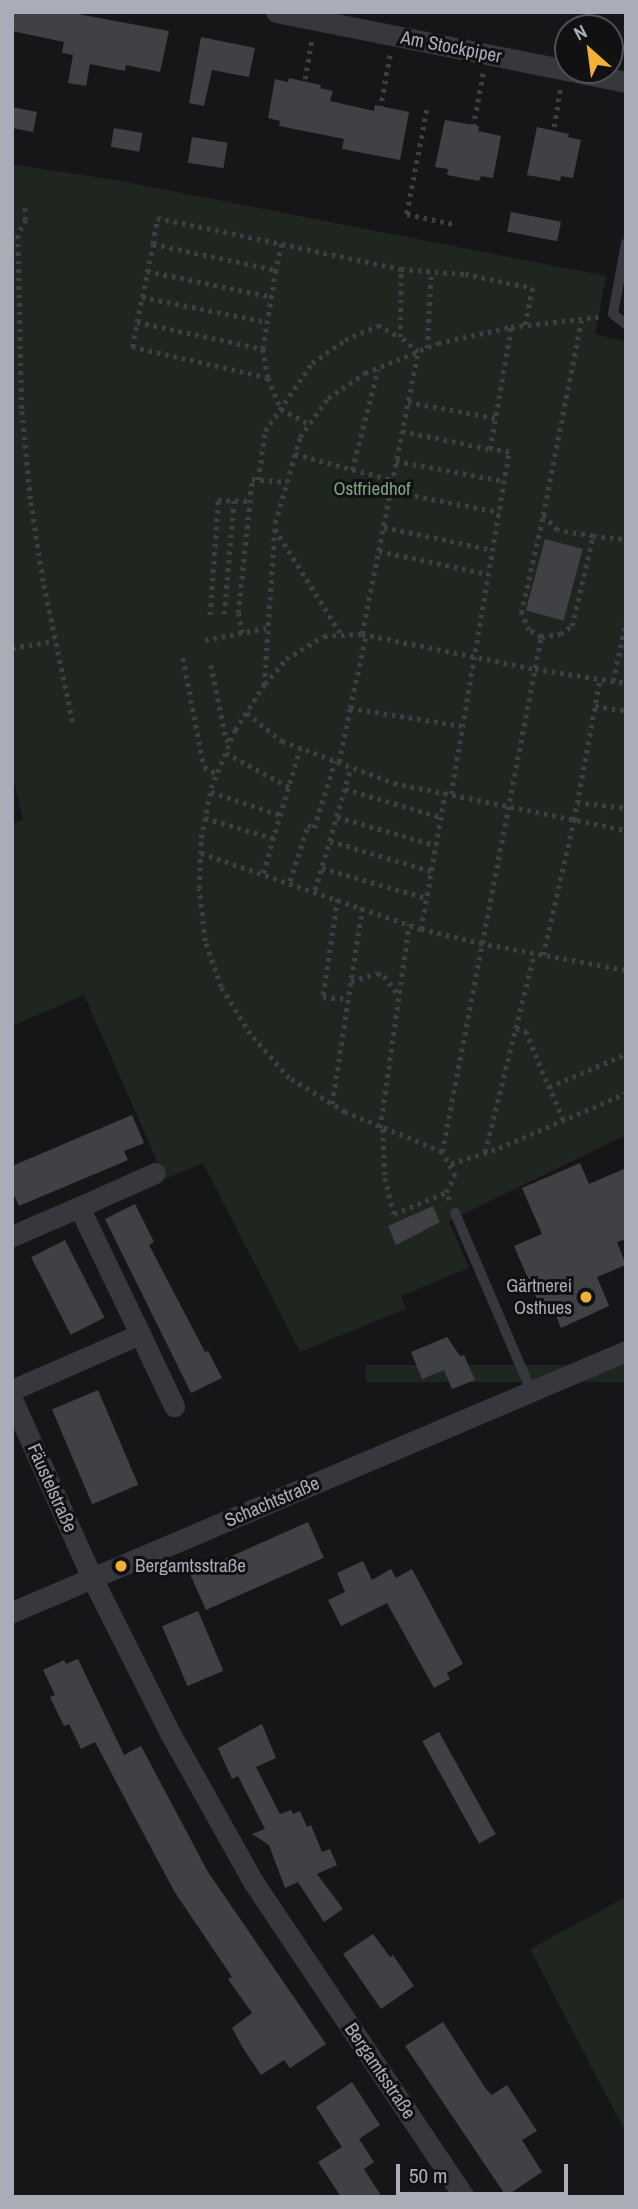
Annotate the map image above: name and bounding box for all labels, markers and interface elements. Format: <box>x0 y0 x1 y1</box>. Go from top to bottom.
north arrow <box>554 14 624 84</box>
text: N <box>569 18 591 46</box>
street label: Am Stockpiper <box>399 26 503 68</box>
park label: Ostfriedhof <box>333 478 411 500</box>
place label: Gärtnerei Osthues <box>506 1275 572 1319</box>
marker: Gärtnerei Osthues <box>578 1289 594 1305</box>
street label: Fäustelstraße <box>22 1440 82 1536</box>
street label: Schachtstraße <box>221 1472 323 1532</box>
place label: Bergamtsstraße <box>135 1555 246 1577</box>
marker: Bergamtsstraße <box>113 1558 129 1574</box>
street label: Bergamtsstraße <box>340 2019 420 2123</box>
scale bar <box>400 2150 572 2194</box>
text: 50 m <box>409 2161 447 2190</box>

